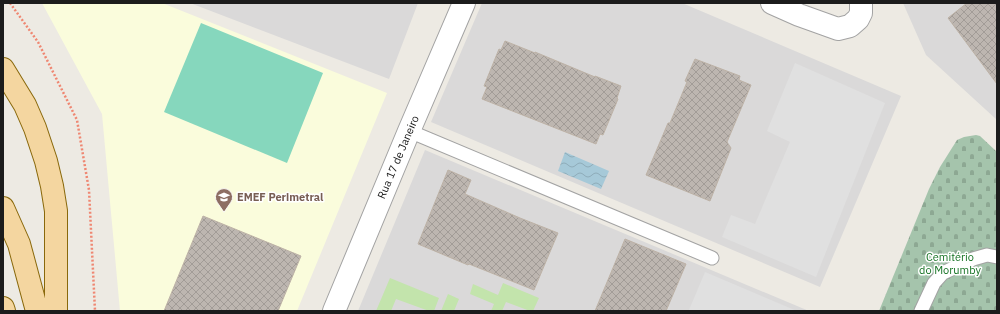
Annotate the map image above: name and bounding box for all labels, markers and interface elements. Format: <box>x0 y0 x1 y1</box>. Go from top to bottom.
street label: Rua 17 de Janeiro <box>374 113 422 201</box>
school or university icon: EMEF Perimetral <box>214 187 234 212</box>
place label: EMEF Perimetral <box>237 190 324 204</box>
park label: Cemitério do Morumby <box>919 250 981 277</box>

